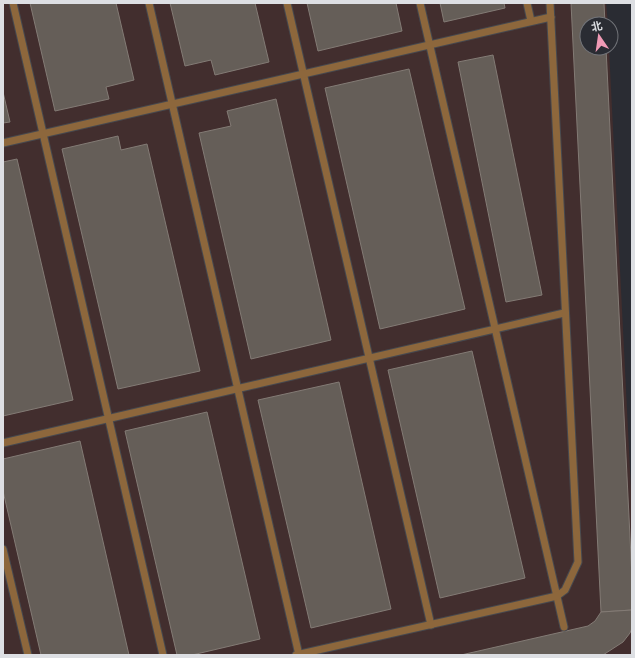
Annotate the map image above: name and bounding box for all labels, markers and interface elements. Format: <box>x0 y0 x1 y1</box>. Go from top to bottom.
north arrow <box>579 16 619 56</box>
text: 北 <box>590 18 604 34</box>

